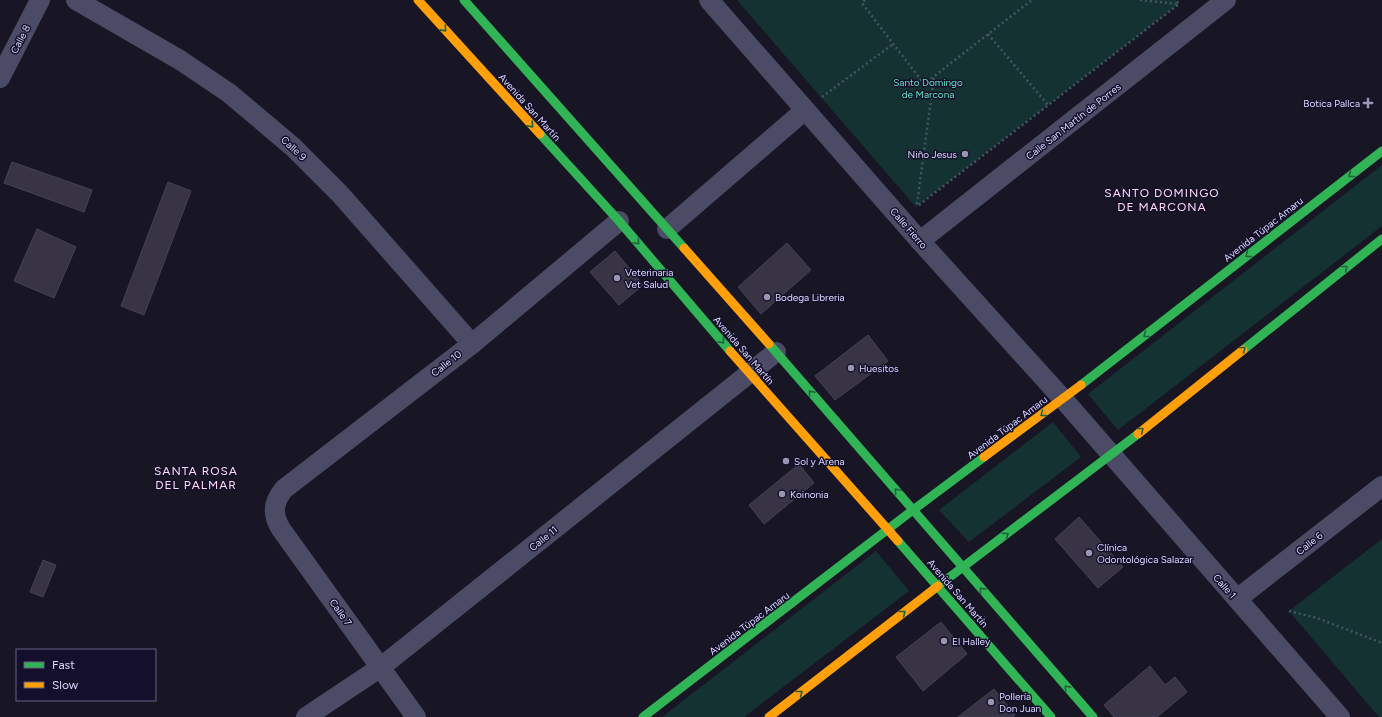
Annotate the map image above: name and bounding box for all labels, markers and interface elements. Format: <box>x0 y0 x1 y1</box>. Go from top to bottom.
street label: Calle 8 <box>8 23 33 56</box>
one-way arrow <box>439 24 447 32</box>
street label: Avenida San Martín <box>496 71 564 144</box>
park label: Santo Domingo de Marcona <box>893 76 963 101</box>
street label: Calle San Martín de Porres <box>1023 80 1124 163</box>
place label: Botica Pallca <box>1303 97 1360 110</box>
marker: Botica Pallca <box>1363 98 1373 108</box>
one-way arrow <box>527 120 534 128</box>
street label: Calle 9 <box>278 133 309 164</box>
place label: Niño Jesus <box>908 148 957 161</box>
marker: Niño Jesus <box>960 149 970 159</box>
one-way arrow <box>1349 171 1356 178</box>
district label: SANTO DOMINGO DE MARCONA <box>1104 186 1220 214</box>
street label: Avenida Túpac Amaru <box>1221 194 1306 264</box>
street label: Calle Fierro <box>887 205 930 252</box>
one-way arrow <box>633 238 640 245</box>
one-way arrow <box>1246 250 1253 257</box>
place label: Veterinaria Vet Salud <box>625 266 673 291</box>
one-way arrow <box>1340 266 1347 273</box>
marker: Veterinaria Vet Salud <box>612 273 622 283</box>
place label: Bodega Libreria <box>775 291 845 304</box>
marker: Bodega Libreria <box>762 292 772 302</box>
street label: Avenida San Martín <box>710 313 777 388</box>
one-way arrow <box>1143 330 1150 337</box>
one-way arrow <box>717 336 724 343</box>
street label: Calle 10 <box>428 347 464 379</box>
one-way arrow <box>1238 347 1246 354</box>
place label: Huesitos <box>859 362 899 375</box>
marker: Huesitos <box>846 363 856 373</box>
one-way arrow <box>809 391 816 398</box>
street label: Avenida Túpac Amaru <box>964 393 1050 462</box>
one-way arrow <box>1040 409 1047 416</box>
one-way arrow <box>1137 428 1144 435</box>
place label: Sol y Arena <box>794 455 845 468</box>
marker: Sol y Arena <box>781 456 791 466</box>
district label: SANTA ROSA DEL PALMAR <box>154 464 238 492</box>
place label: Koinonia <box>790 488 829 501</box>
marker: Koinonia <box>777 489 787 499</box>
one-way arrow <box>894 489 901 496</box>
street label: Calle 11 <box>526 523 560 554</box>
street label: Calle 6 <box>1293 529 1326 558</box>
one-way arrow <box>1002 532 1009 539</box>
place label: Clínica Odontológica Salazar <box>1097 541 1193 566</box>
marker: Clínica Odontológica Salazar <box>1084 548 1094 558</box>
street label: Avenida San Martín <box>924 556 991 631</box>
street label: Calle 1 <box>1210 571 1239 601</box>
one-way arrow <box>980 587 987 594</box>
street label: Avenida Túpac Amaru <box>706 589 792 658</box>
street label: Calle 7 <box>327 596 355 629</box>
one-way arrow <box>898 611 905 618</box>
place label: El Halley <box>952 635 991 648</box>
marker: El Halley <box>939 636 949 646</box>
legend <box>16 649 156 701</box>
text: Fast <box>52 658 75 672</box>
text: Slow <box>52 678 79 692</box>
one-way arrow <box>1065 685 1072 692</box>
place label: Pollería Don Juan <box>999 690 1042 715</box>
one-way arrow <box>796 691 803 698</box>
marker: Pollería Don Juan <box>986 697 996 707</box>

